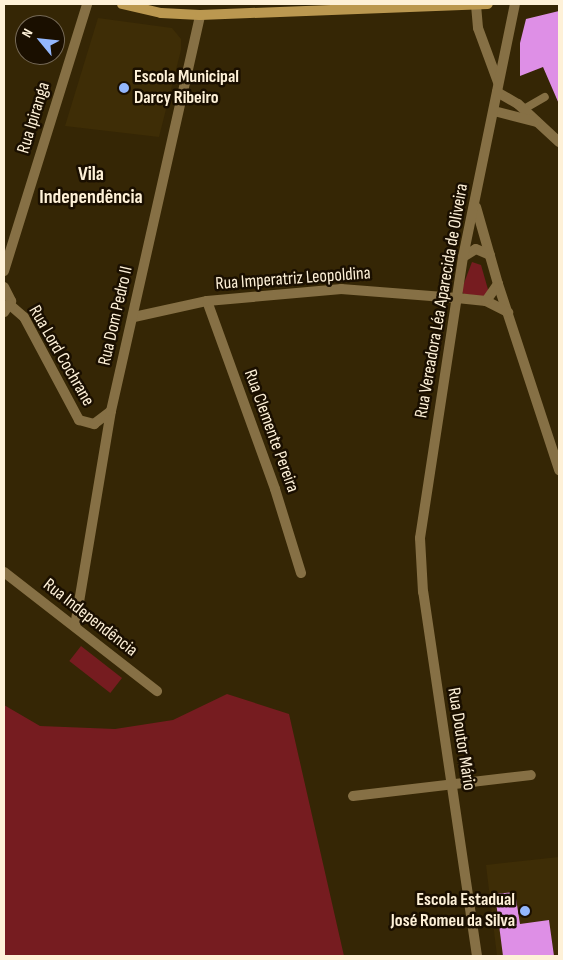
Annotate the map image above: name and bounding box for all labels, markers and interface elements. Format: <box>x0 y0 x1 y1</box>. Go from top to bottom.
north arrow <box>15 15 65 65</box>
text: N <box>18 26 36 40</box>
place label: Escola Municipal Darcy Ribeiro <box>134 67 239 110</box>
street label: Rua Ipiranga <box>13 80 55 156</box>
marker: Escola Municipal Darcy Ribeiro <box>118 82 130 94</box>
district label: Vila Independência <box>39 163 143 210</box>
street label: Rua Vereadora Léa Aparecida de Oliveira <box>411 182 473 420</box>
street label: Rua Imperatriz Leopoldina <box>215 263 371 295</box>
street label: Rua Dom Pedro II <box>94 264 138 368</box>
street label: Rua Lord Cochrane <box>24 302 98 410</box>
street label: Rua Clemente Pereira <box>239 367 303 495</box>
street label: Rua Independência <box>38 574 142 662</box>
street label: Rua Doutor Mário <box>442 686 480 792</box>
place label: Escola Estadual José Romeu da Silva <box>391 890 515 932</box>
marker: Escola Estadual José Romeu da Silva <box>519 905 531 917</box>

